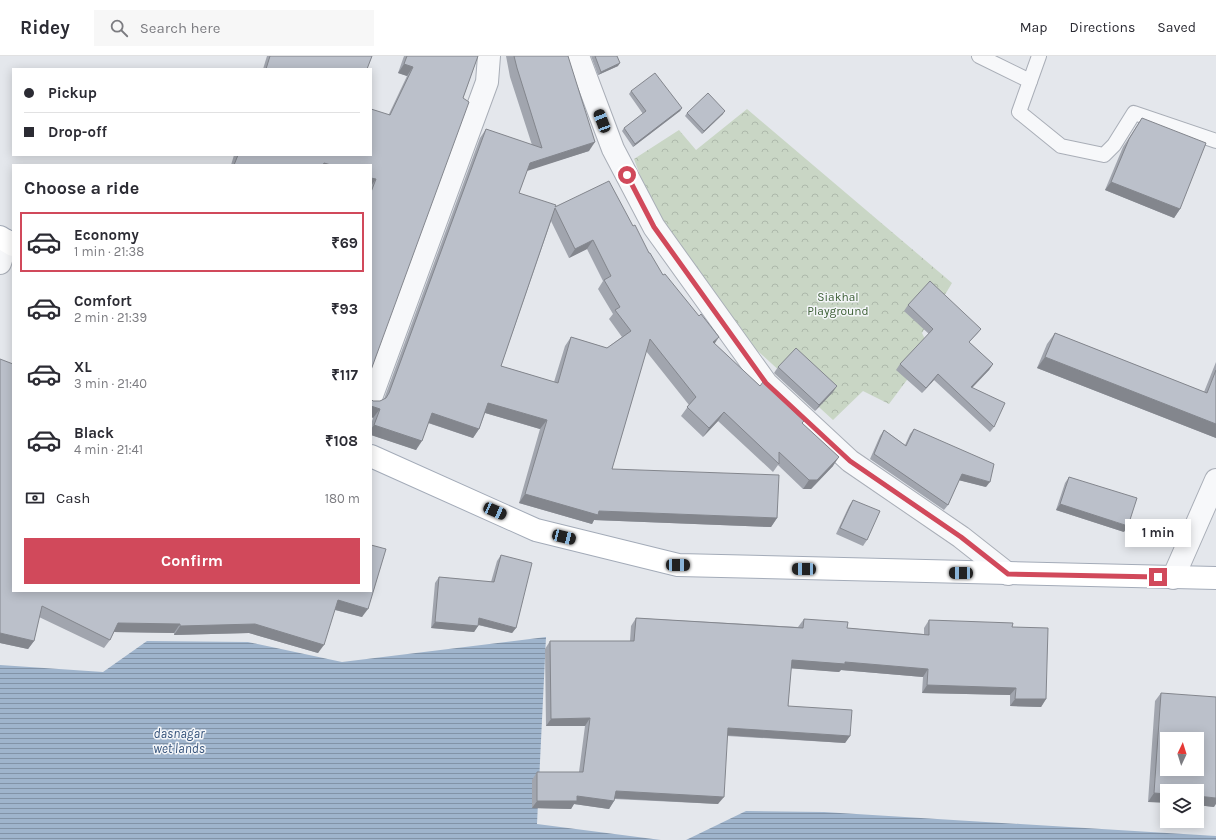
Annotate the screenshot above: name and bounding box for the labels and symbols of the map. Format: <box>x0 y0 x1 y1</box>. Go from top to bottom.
car <box>592 108 612 134</box>
route start <box>618 166 636 184</box>
park label: Siakhal Playground <box>807 290 869 318</box>
car <box>482 501 508 521</box>
callout: 1 min <box>1125 519 1191 547</box>
car <box>551 528 577 546</box>
car <box>666 559 690 571</box>
car <box>792 563 816 575</box>
car <box>949 567 973 579</box>
route end <box>1149 568 1167 586</box>
water label: dasnagar wet lands <box>153 726 205 756</box>
north arrow <box>1160 732 1204 776</box>

